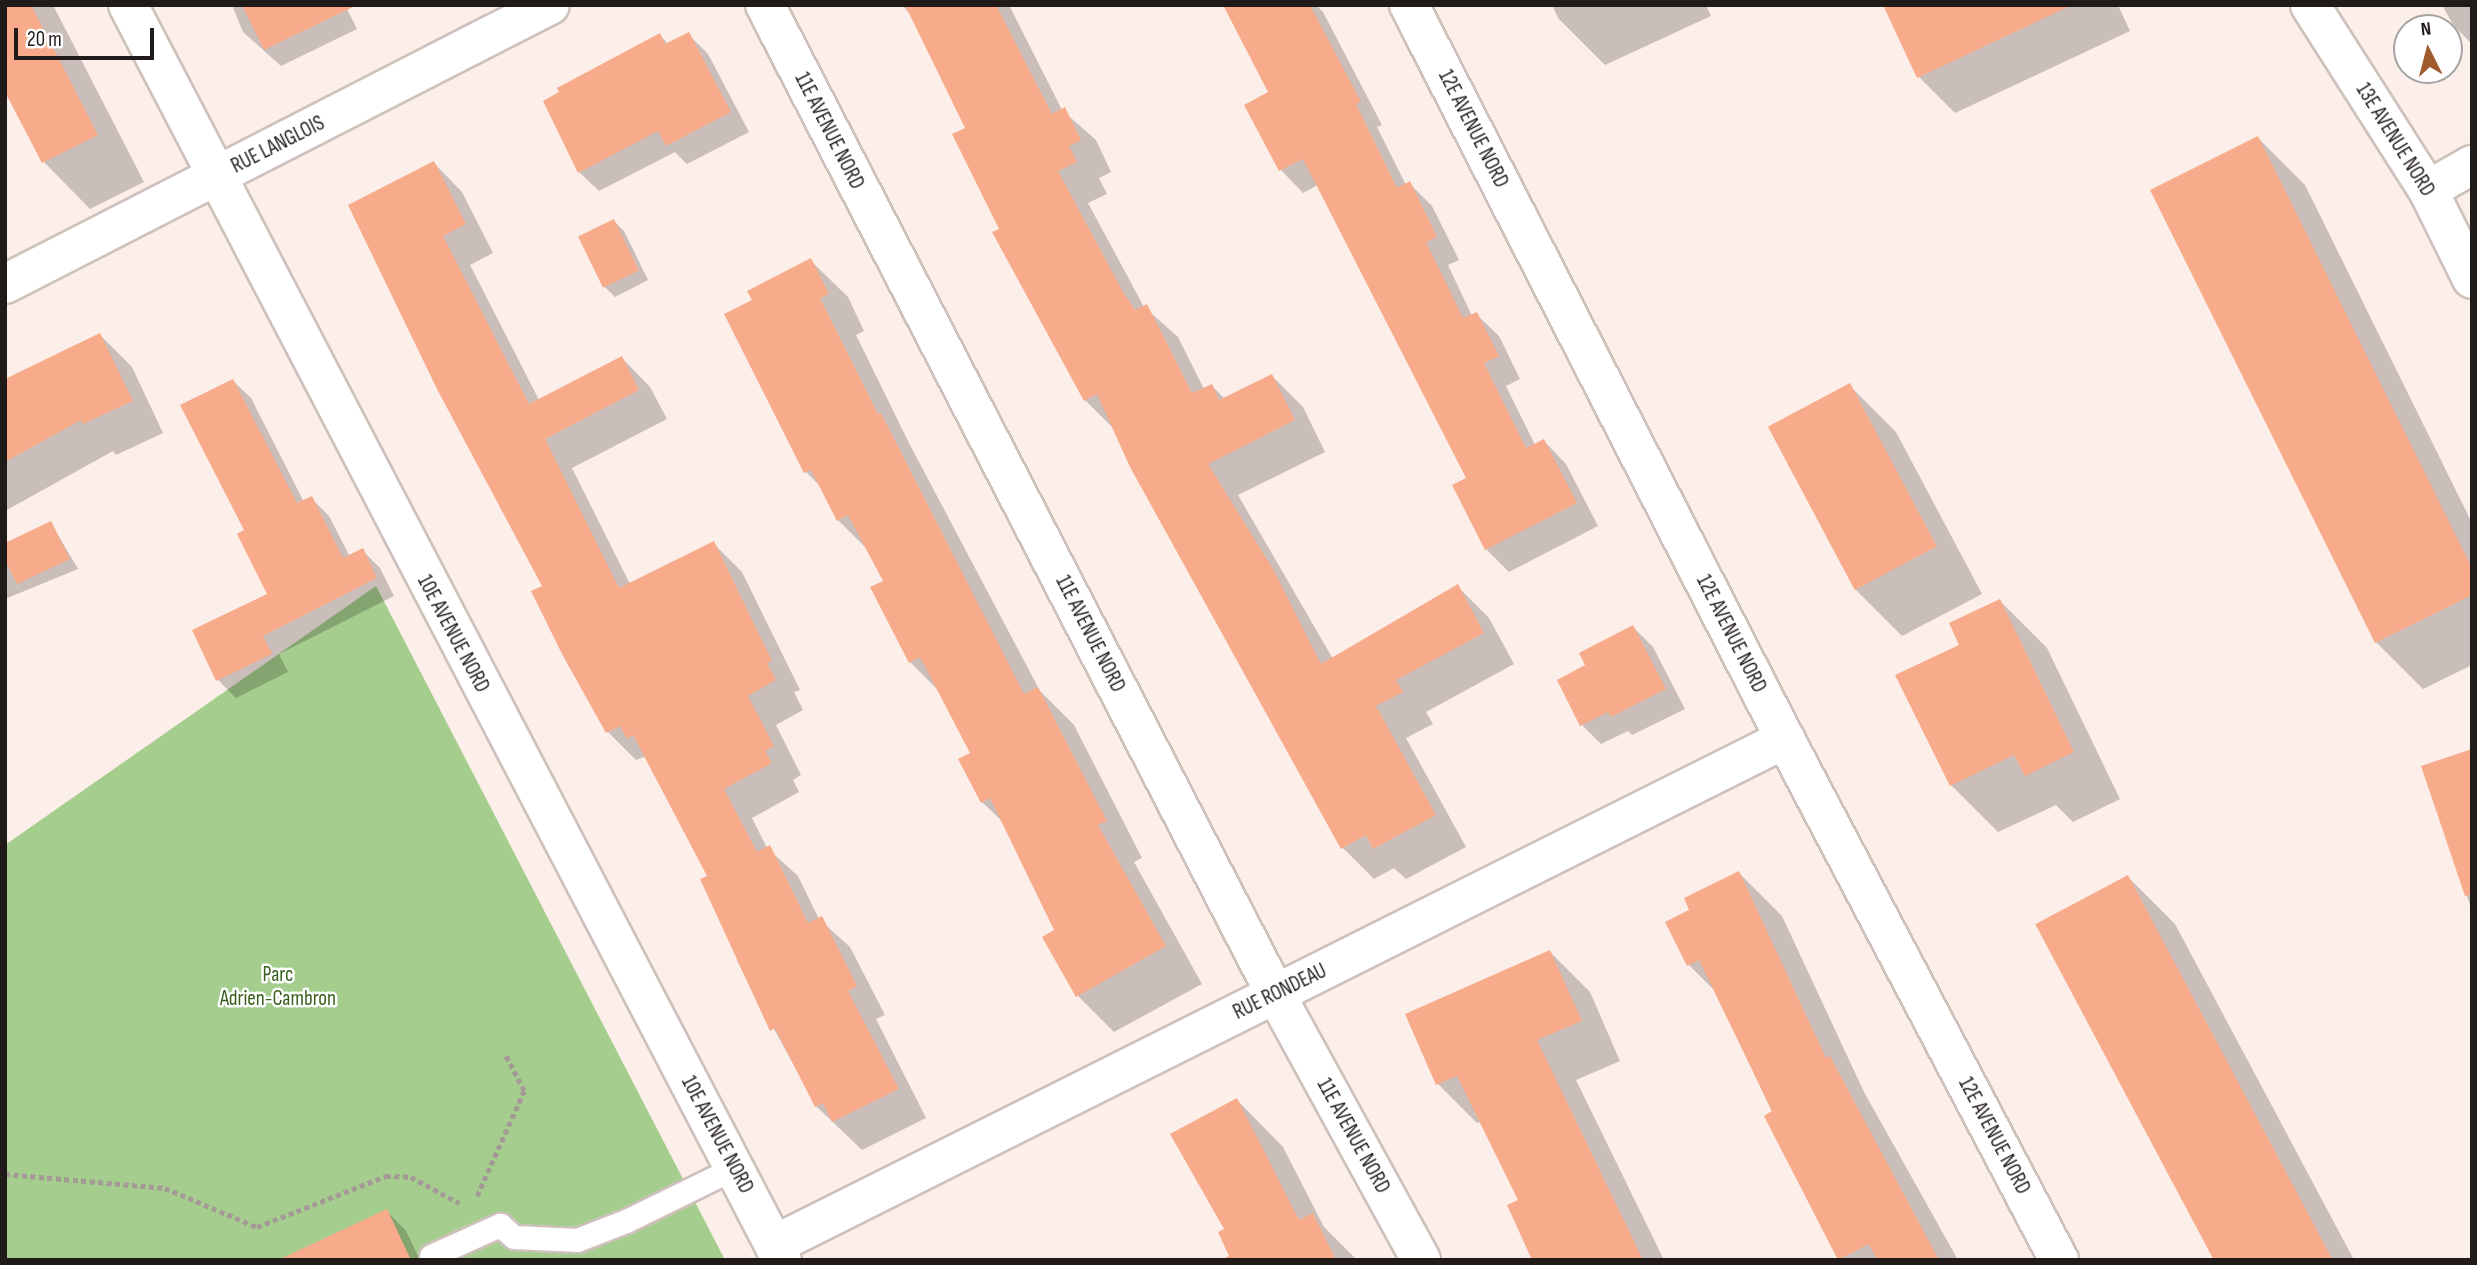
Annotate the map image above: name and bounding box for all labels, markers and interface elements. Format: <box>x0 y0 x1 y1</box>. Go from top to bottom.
scale bar <box>18 14 158 58</box>
north arrow <box>2393 14 2463 84</box>
text: N <box>2420 18 2432 42</box>
text: 20 m <box>27 27 62 52</box>
street label: 12E AVENUE NORD <box>1433 66 1513 192</box>
street label: 11E AVENUE NORD <box>789 68 869 194</box>
street label: 13E AVENUE NORD <box>2350 79 2440 201</box>
street label: RUE LANGLOIS <box>227 111 329 179</box>
street label: 10E AVENUE NORD <box>412 571 494 697</box>
street label: 11E AVENUE NORD <box>1050 571 1130 697</box>
street label: 12E AVENUE NORD <box>1691 571 1771 697</box>
street label: RUE RONDEAU <box>1229 959 1331 1025</box>
park label: Parc Adrien-Cambron <box>220 962 336 1012</box>
street label: 10E AVENUE NORD <box>676 1072 758 1198</box>
street label: 12E AVENUE NORD <box>1953 1073 2035 1199</box>
street label: 11E AVENUE NORD <box>1311 1074 1395 1198</box>

